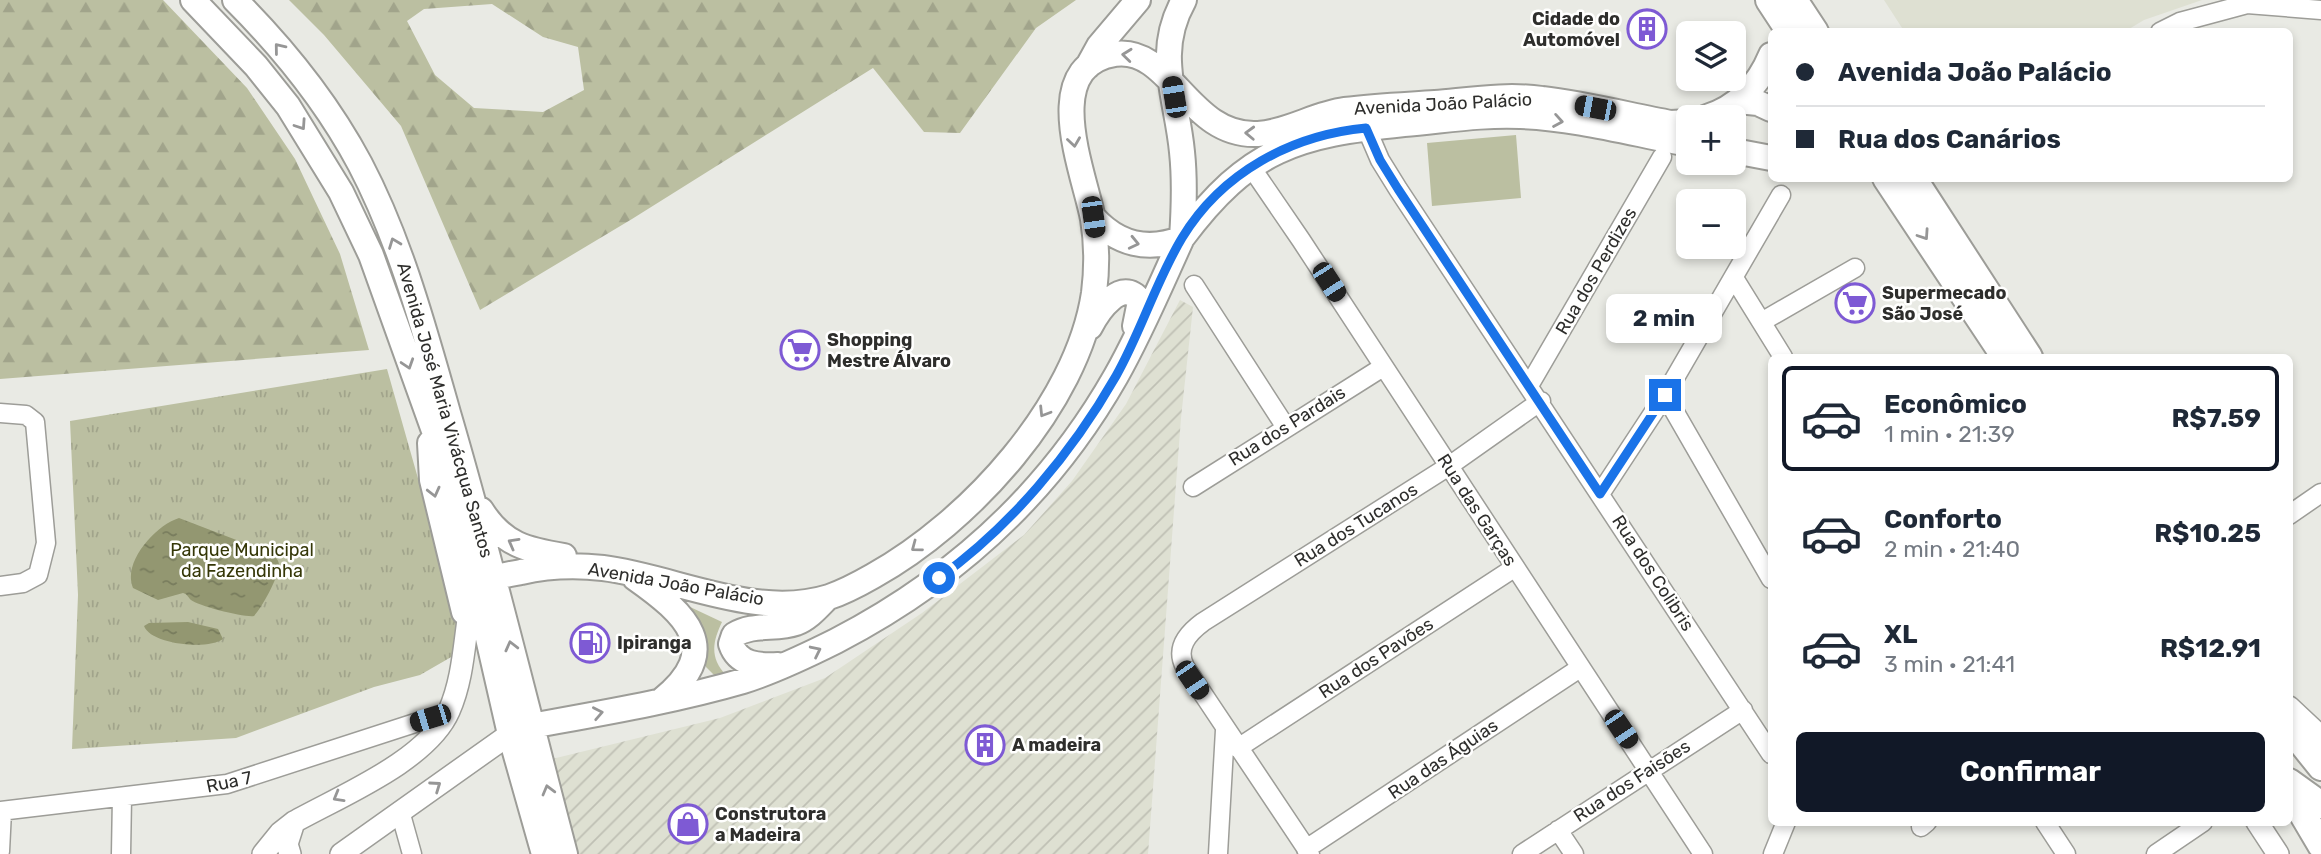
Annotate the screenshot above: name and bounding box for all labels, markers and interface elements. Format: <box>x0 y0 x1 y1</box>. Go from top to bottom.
place label: Cidade do Automóvel <box>1523 8 1620 51</box>
building icon: Cidade do Automóvel <box>1626 8 1668 50</box>
map controls <box>1676 21 1746 259</box>
button: layers <box>1676 21 1746 91</box>
one-way arrow <box>275 44 287 57</box>
one-way arrow <box>1121 48 1133 63</box>
text: Avenida João Palácio <box>1838 57 2112 88</box>
car <box>1161 75 1188 119</box>
street label: Avenida João Palácio <box>1353 88 1533 120</box>
car <box>1573 94 1618 122</box>
button: + <box>1676 105 1746 175</box>
one-way arrow <box>1552 113 1564 128</box>
one-way arrow <box>293 117 305 130</box>
text: Rua dos Canários <box>1838 124 2061 155</box>
one-way arrow <box>1245 126 1256 141</box>
one-way arrow <box>1066 136 1081 147</box>
button: − <box>1676 189 1746 259</box>
car <box>1080 195 1107 239</box>
street label: Rua dos Perdizes <box>1551 204 1641 338</box>
one-way arrow <box>1916 227 1928 240</box>
one-way arrow <box>1128 235 1140 249</box>
one-way arrow <box>389 237 403 249</box>
car <box>1309 259 1350 305</box>
street label: Avenida José Maria Vivácqua Santos <box>392 260 498 560</box>
supermarket icon: Supermecado São José <box>1834 282 1876 324</box>
place label: Supermecado São José <box>1882 282 2006 325</box>
callout: 2 min <box>1607 294 1723 342</box>
text: 2 min <box>1633 304 1695 332</box>
supermarket icon: Shopping Mestre Álvaro <box>779 329 821 371</box>
place label: Shopping Mestre Álvaro <box>827 329 951 372</box>
one-way arrow <box>400 357 414 369</box>
route end <box>1649 379 1681 411</box>
street label: Rua dos Pardais <box>1224 381 1350 471</box>
icon: car <box>1800 387 1863 450</box>
text: Econômico <box>1884 389 2027 420</box>
text: R$7.59 <box>2171 403 2261 434</box>
one-way arrow <box>1040 405 1053 418</box>
text: 1 min · 21:39 <box>1884 420 2015 448</box>
street label: Rua das Garças <box>1433 450 1521 570</box>
street label: Rua dos Tucanos <box>1290 478 1422 572</box>
one-way arrow <box>426 486 441 498</box>
icon: car <box>1800 502 1863 565</box>
text: Conforto <box>1884 504 2002 535</box>
street label: Rua dos Colibris <box>1607 511 1699 635</box>
text: R$10.25 <box>2154 518 2261 549</box>
text: 2 min · 21:40 <box>1884 535 2020 563</box>
one-way arrow <box>508 538 521 551</box>
one-way arrow <box>911 538 923 551</box>
park label: Parque Municipal da Fazendinha <box>170 539 314 582</box>
street label: Avenida João Palácio <box>586 558 766 610</box>
route start <box>923 562 955 594</box>
street label: Rua dos Pavões <box>1315 613 1437 703</box>
icon: car <box>1800 617 1863 680</box>
text: XL <box>1884 619 1917 650</box>
fuel station icon: Ipiranga <box>569 622 611 664</box>
place label: Ipiranga <box>617 632 692 654</box>
text: R$12.91 <box>2160 633 2261 664</box>
one-way arrow <box>505 641 519 653</box>
one-way arrow <box>809 645 821 659</box>
text: 3 min · 21:41 <box>1884 650 2015 678</box>
car <box>1172 657 1213 703</box>
car <box>407 702 454 734</box>
one-way arrow <box>592 706 604 721</box>
car <box>1601 706 1642 752</box>
street label: Rua das Águias <box>1384 714 1502 804</box>
building icon: A madeira <box>964 724 1006 766</box>
button: Confirmar <box>1796 732 2265 812</box>
place label: A madeira <box>1012 734 1101 756</box>
street label: Rua dos Faisões <box>1570 735 1694 827</box>
street label: Rua 7 <box>204 766 254 798</box>
one-way arrow <box>428 782 441 794</box>
one-way arrow <box>542 784 556 796</box>
one-way arrow <box>333 789 346 802</box>
shop icon: Construtora a Madeira <box>667 803 709 845</box>
place label: Construtora a Madeira <box>715 803 826 846</box>

